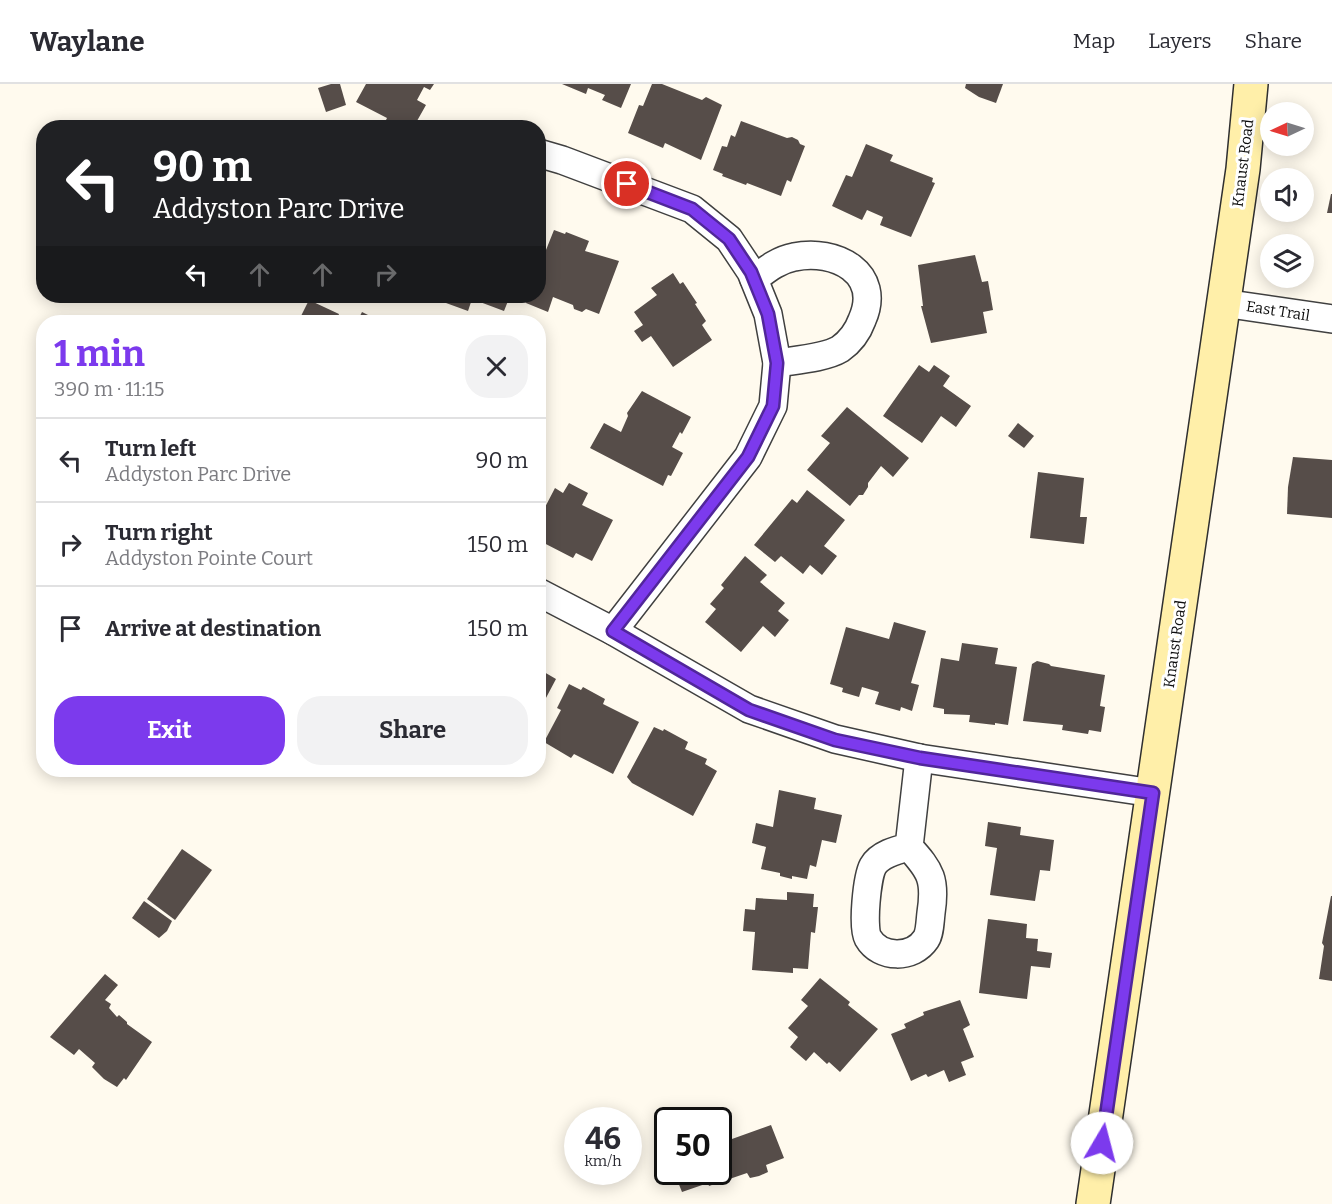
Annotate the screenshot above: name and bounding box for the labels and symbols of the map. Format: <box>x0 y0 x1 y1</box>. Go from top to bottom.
north arrow <box>1260 102 1314 156</box>
street label: Knaust Road <box>1229 118 1257 208</box>
pin <box>601 158 652 209</box>
street label: East Trail <box>1245 297 1311 325</box>
street label: Knaust Road <box>1160 599 1190 689</box>
speed limit sign: 50 <box>654 1107 732 1185</box>
position arrow <box>1070 1111 1134 1175</box>

